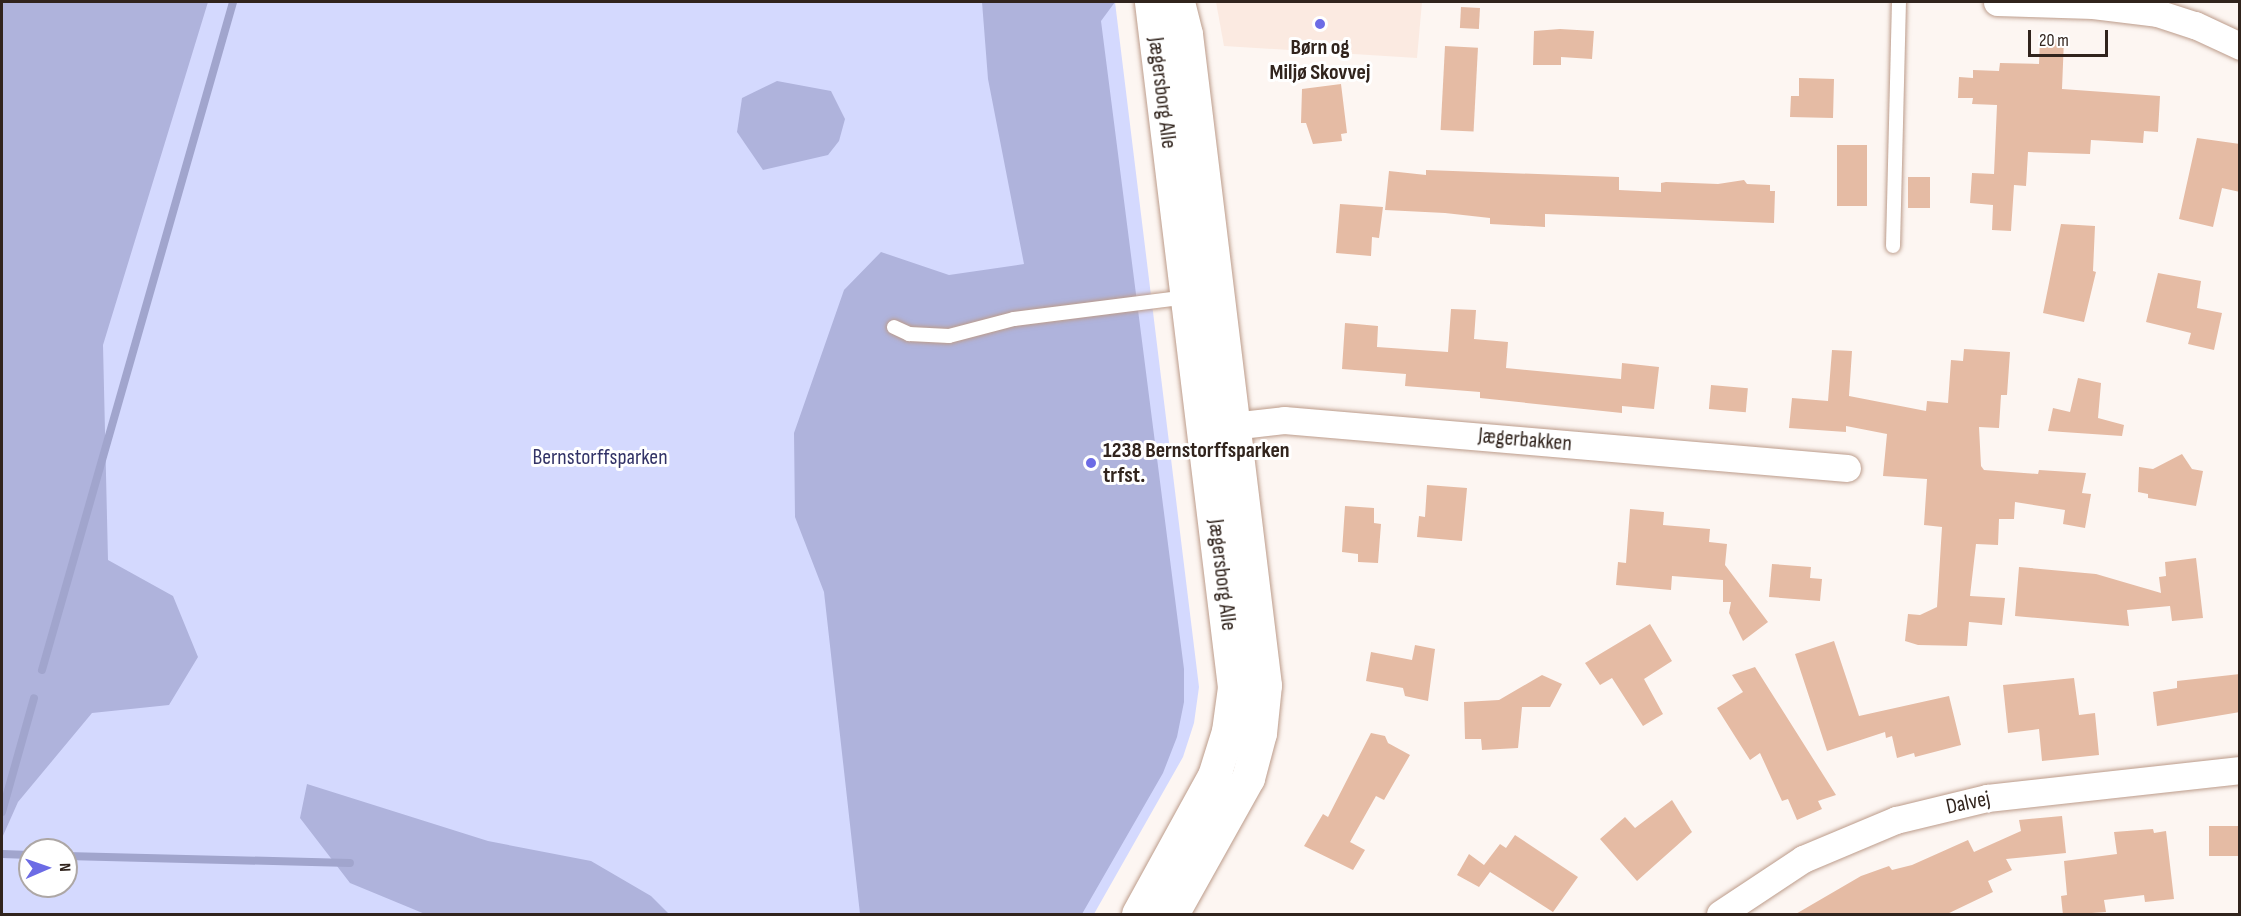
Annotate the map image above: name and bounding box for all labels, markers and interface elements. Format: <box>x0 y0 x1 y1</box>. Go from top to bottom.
marker: Børn og Miljø Skovvej <box>1313 17 1327 31</box>
scale bar <box>2031 18 2110 56</box>
text: 20 m <box>2039 30 2069 51</box>
place label: Børn og Miljø Skovvej <box>1270 34 1370 86</box>
street label: Jægersborg Alle <box>1142 36 1182 150</box>
street label: Jægerbakken <box>1477 423 1573 457</box>
place label: 1238 Bernstorffsparken trfst. <box>1103 437 1290 488</box>
park label: Bernstorffsparken <box>532 445 668 471</box>
marker: 1238 Bernstorffsparken trfst. <box>1084 456 1098 470</box>
street label: Jægersborg Alle <box>1202 518 1242 632</box>
street label: Dalvej <box>1944 785 1992 821</box>
north arrow <box>18 838 78 898</box>
text: N <box>55 863 74 872</box>

